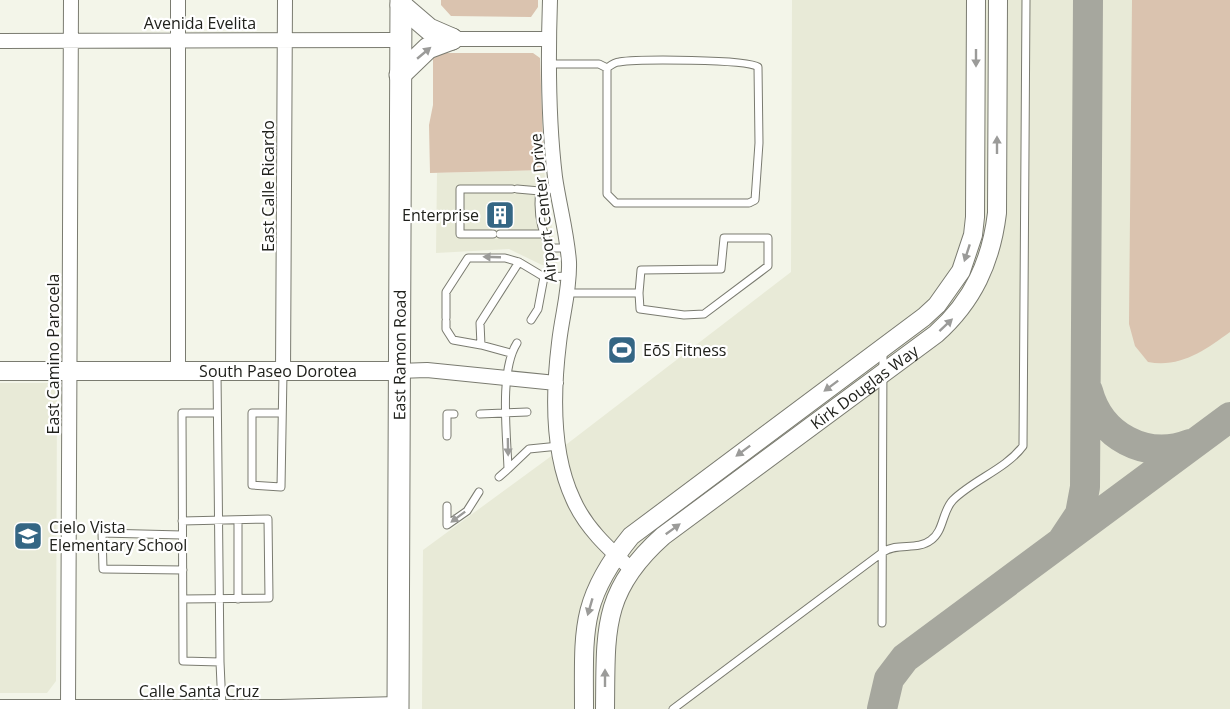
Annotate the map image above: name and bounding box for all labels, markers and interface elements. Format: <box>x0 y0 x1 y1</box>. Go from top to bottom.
street label: Avenida Evelita <box>144 12 256 34</box>
one-way arrow <box>416 47 431 60</box>
one-way arrow <box>971 49 981 68</box>
street label: East Calle Ricardo <box>257 120 279 252</box>
street label: Airport Center Drive <box>524 132 562 284</box>
one-way arrow <box>992 135 1002 154</box>
building icon: Enterprise <box>484 199 516 231</box>
place label: Enterprise <box>402 204 479 226</box>
one-way arrow <box>962 244 972 262</box>
one-way arrow <box>482 253 501 262</box>
street label: East Camino Parocela <box>42 274 64 434</box>
street label: East Ramon Road <box>388 290 411 420</box>
one-way arrow <box>938 318 953 332</box>
sports icon: EōS Fitness <box>606 334 638 366</box>
place label: EōS Fitness <box>643 339 727 361</box>
street label: Kirk Douglas Way <box>806 339 923 434</box>
street label: South Paseo Dorotea <box>199 360 357 382</box>
one-way arrow <box>823 380 839 392</box>
one-way arrow <box>503 438 512 457</box>
one-way arrow <box>736 444 751 456</box>
one-way arrow <box>451 511 467 523</box>
place label: Cielo Vista Elementary School <box>49 516 187 556</box>
school or university icon: Cielo Vista Elementary School <box>12 520 44 552</box>
one-way arrow <box>665 523 680 535</box>
one-way arrow <box>584 598 594 616</box>
one-way arrow <box>600 668 610 687</box>
street label: Calle Santa Cruz <box>139 680 259 702</box>

